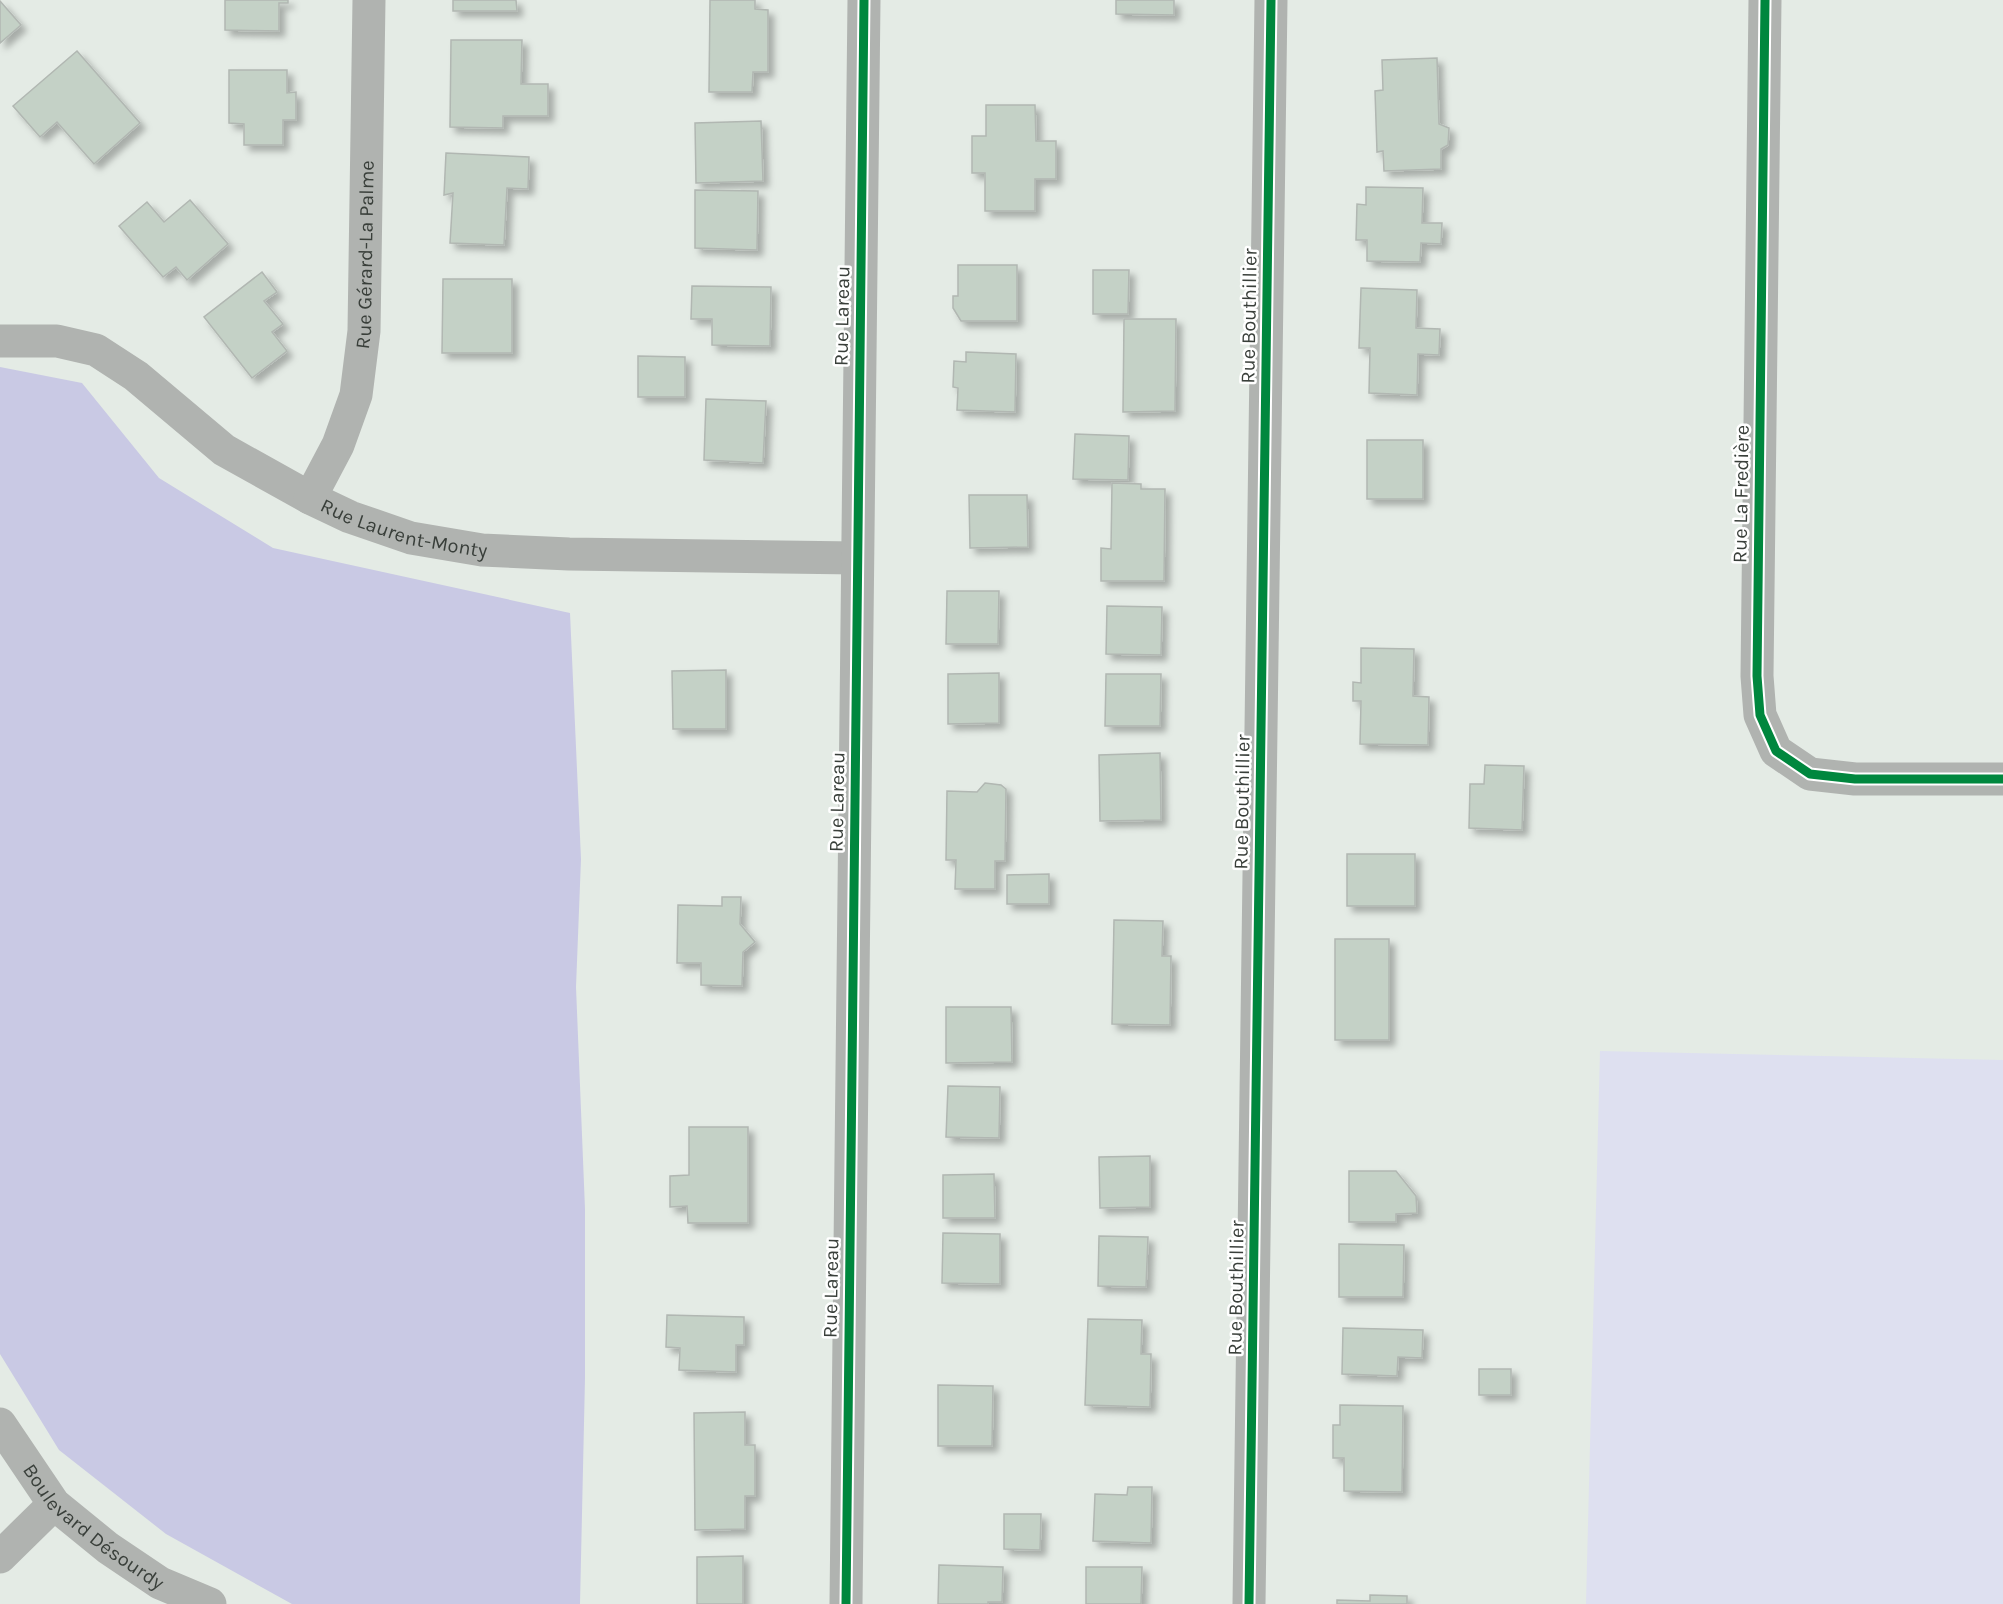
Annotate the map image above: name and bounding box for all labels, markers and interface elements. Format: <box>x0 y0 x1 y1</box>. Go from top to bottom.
street label: Rue Gérard-La Palme <box>350 160 378 350</box>
street label: Rue Bouthillier <box>1236 248 1262 384</box>
street label: Rue Lareau <box>830 266 854 366</box>
street label: Rue La Fredière <box>1728 425 1754 563</box>
street label: Rue Laurent-Monty <box>317 493 488 562</box>
street label: Rue Bouthillier <box>1229 734 1255 870</box>
street label: Rue Lareau <box>825 752 849 852</box>
street label: Rue Bouthillier <box>1223 1220 1249 1356</box>
street label: Rue Lareau <box>819 1238 843 1338</box>
street label: Boulevard Désourdy <box>19 1459 169 1594</box>

